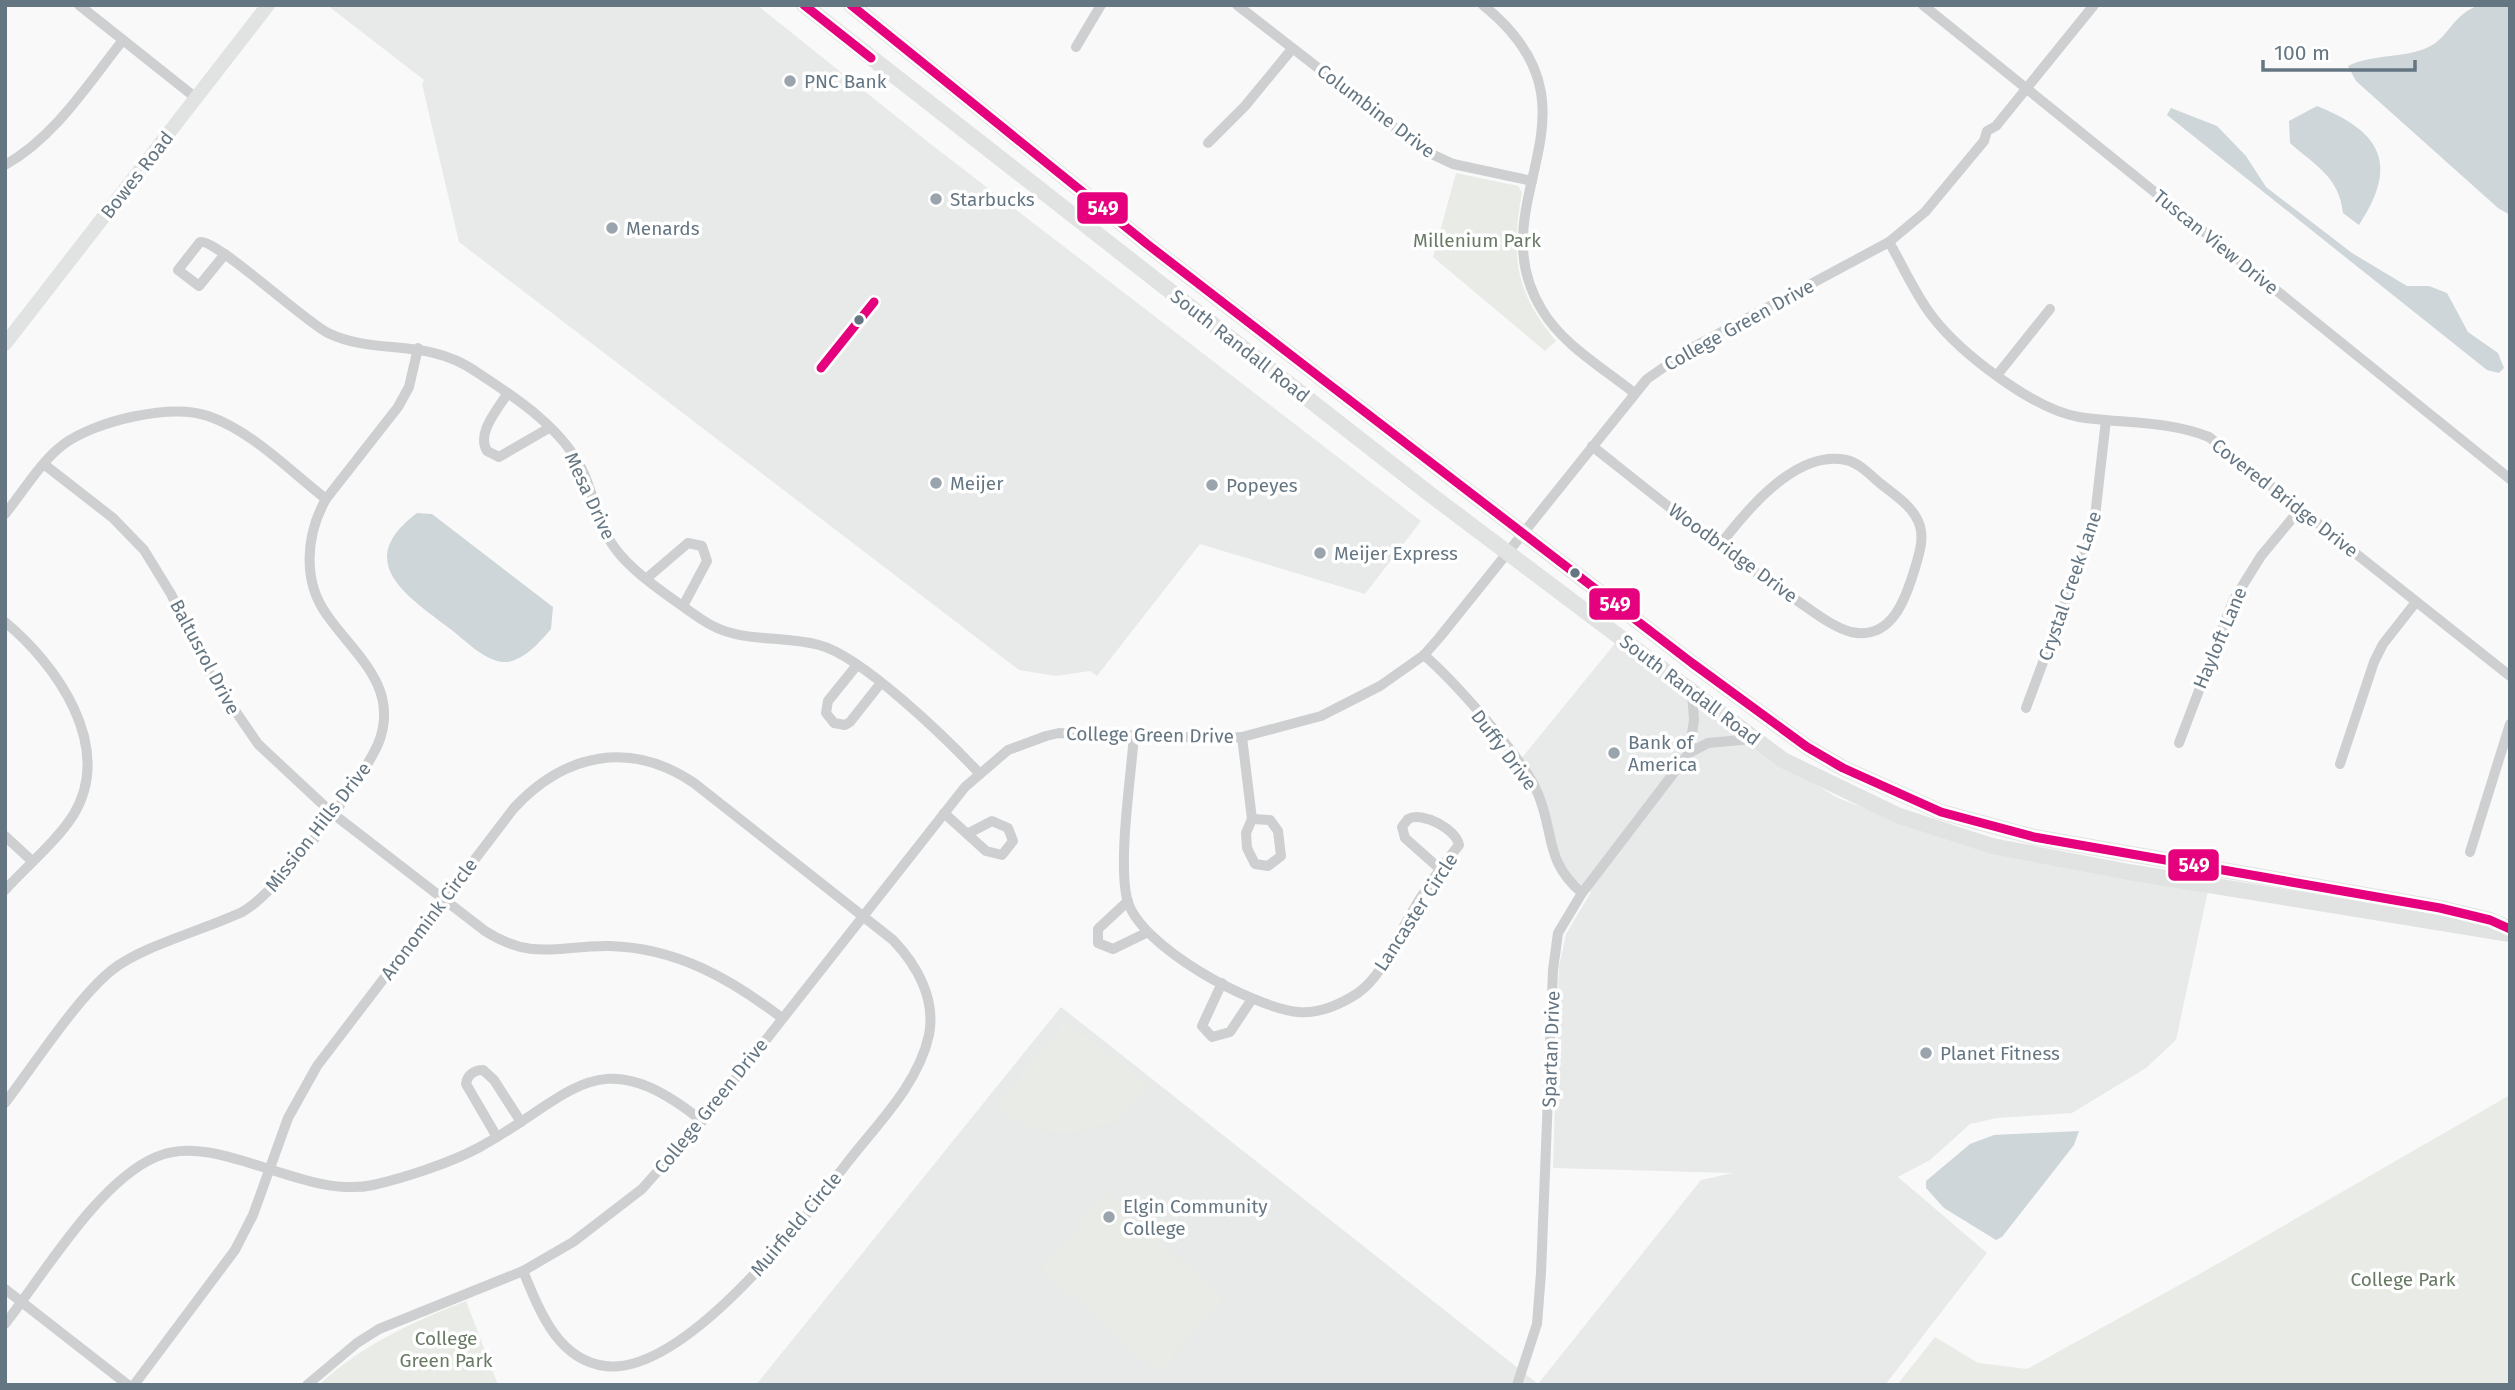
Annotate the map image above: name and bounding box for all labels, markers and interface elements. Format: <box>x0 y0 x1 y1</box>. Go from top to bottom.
scale bar <box>2263 28 2415 72</box>
text: 100 m <box>2274 40 2330 66</box>
street label: Columbine Drive <box>1312 59 1440 163</box>
place label: PNC Bank <box>804 70 887 93</box>
marker: PNC Bank <box>782 73 798 89</box>
street label: Bowes Road <box>96 127 178 223</box>
street label: Tuscan View Drive <box>2149 185 2283 299</box>
place label: Starbucks <box>950 188 1035 211</box>
marker: Starbucks <box>928 191 944 207</box>
line badge: 549 <box>1076 191 1129 225</box>
text: 549 <box>1087 197 1119 220</box>
place label: Menards <box>626 217 700 240</box>
marker: Menards <box>604 220 620 236</box>
park label: Millenium Park <box>1413 229 1541 252</box>
street label: College Green Drive <box>1660 274 1818 376</box>
street label: South Randall Road <box>1166 285 1314 407</box>
unlabelled marker <box>852 313 866 327</box>
street label: Covered Bridge Drive <box>2207 434 2363 562</box>
street label: Mesa Drive <box>560 449 620 543</box>
place label: Meijer <box>950 472 1004 495</box>
place label: Popeyes <box>1226 474 1298 497</box>
marker: Meijer <box>928 475 944 491</box>
marker: Popeyes <box>1204 477 1220 493</box>
street label: Woodbridge Drive <box>1664 498 1802 608</box>
street label: Crystal Creek Lane <box>2034 508 2106 664</box>
place label: Meijer Express <box>1334 542 1458 565</box>
marker: Meijer Express <box>1312 545 1328 561</box>
unlabelled marker <box>1568 566 1582 580</box>
street label: Hayloft Lane <box>2188 584 2252 692</box>
line badge: 549 <box>1588 587 1641 621</box>
text: 549 <box>1599 593 1631 616</box>
street label: Baltusrol Drive <box>165 595 245 719</box>
street label: South Randall Road <box>1615 630 1765 750</box>
street label: Duffy Drive <box>1466 705 1542 795</box>
street label: College Green Drive <box>1066 722 1234 748</box>
place label: Bank of America <box>1628 731 1697 776</box>
marker: Bank of America <box>1606 745 1622 761</box>
street label: Mission Hills Drive <box>260 758 376 896</box>
line badge: 549 <box>2167 848 2220 882</box>
street label: Lancaster Circle <box>1369 849 1463 975</box>
street label: Aronomink Circle <box>376 854 482 984</box>
text: 549 <box>2178 854 2210 877</box>
street label: Spartan Drive <box>1537 990 1565 1108</box>
street label: College Green Drive <box>649 1034 773 1178</box>
place label: Planet Fitness <box>1940 1042 2060 1065</box>
marker: Planet Fitness <box>1918 1045 1934 1061</box>
street label: Muirfield Circle <box>746 1167 846 1281</box>
place label: Elgin Community College <box>1123 1195 1268 1240</box>
marker: Elgin Community College <box>1101 1209 1117 1225</box>
park label: College Park <box>2350 1268 2456 1291</box>
park label: College Green Park <box>399 1327 493 1372</box>

